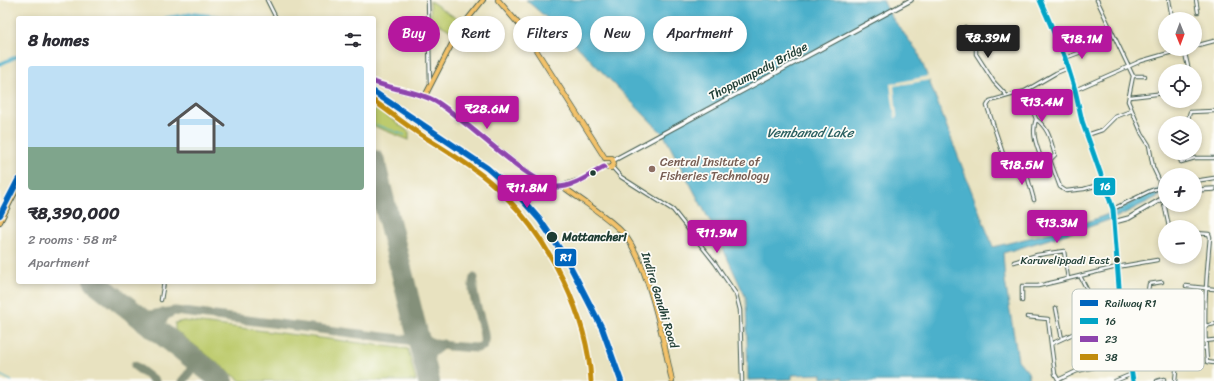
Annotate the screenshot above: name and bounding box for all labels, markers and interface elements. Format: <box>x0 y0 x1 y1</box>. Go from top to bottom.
north arrow <box>1158 12 1202 56</box>
map controls <box>1158 12 1202 264</box>
chip: Buy <box>388 16 440 52</box>
chip: Rent <box>448 16 505 52</box>
chip: Filters <box>513 16 582 52</box>
chip: New <box>590 16 645 52</box>
chip: Apartment <box>653 16 747 52</box>
text: 8 homes <box>28 25 89 55</box>
pin: ₹8.39M <box>955 25 1021 59</box>
text: ₹8.39M <box>966 26 1010 49</box>
pin: ₹18.1M <box>1049 26 1115 60</box>
text: ₹18.1M <box>1062 27 1102 50</box>
icon: filters <box>342 29 364 51</box>
street label: Thoppumpady Bridge <box>704 36 812 106</box>
button: locate <box>1158 64 1202 108</box>
pin: ₹13.4M <box>1009 89 1075 123</box>
text: ₹13.4M <box>1021 90 1063 113</box>
icon: home <box>160 92 232 164</box>
pin: ₹28.6M <box>454 96 520 130</box>
text: ₹28.6M <box>465 97 509 120</box>
button: layers <box>1158 116 1202 160</box>
water label: Vembanad Lake <box>767 121 855 144</box>
place label: Central Insitute of Fisheries Technology <box>660 151 770 187</box>
pin: ₹18.5M <box>989 152 1055 186</box>
text: ₹18.5M <box>1000 153 1044 176</box>
marker: Central Insitute of Fisheries Technology <box>647 164 657 174</box>
unlabelled marker <box>588 168 598 178</box>
button: + <box>1158 168 1202 212</box>
pin: ₹11.8M <box>494 175 560 209</box>
text: ₹11.8M <box>507 176 547 199</box>
line badge: 16 <box>1093 177 1116 196</box>
text: 16 <box>1100 177 1110 196</box>
text: ₹8,390,000 <box>28 198 120 228</box>
pin: ₹13.3M <box>1024 210 1090 244</box>
text: ₹13.3M <box>1036 211 1078 234</box>
pin: ₹11.9M <box>684 220 750 254</box>
button: − <box>1158 220 1202 264</box>
text: ₹11.9M <box>697 221 737 244</box>
place label: Mattancheri <box>561 226 627 248</box>
text: 2 rooms · 58 m² <box>28 228 117 251</box>
marker: Mattancheri <box>545 230 559 244</box>
line badge: R1 <box>554 248 577 267</box>
text: R1 <box>559 248 572 267</box>
street label: Indira Gandhi Road <box>635 248 686 352</box>
text: Apartment <box>28 251 89 274</box>
place label: Karuvelippadi East <box>1020 251 1110 270</box>
marker: Karuvelippadi East <box>1112 255 1122 265</box>
legend <box>1072 289 1204 371</box>
text: Railway R1 <box>1105 294 1157 313</box>
text: 16 <box>1105 312 1116 331</box>
text: 23 <box>1105 330 1117 349</box>
text: 38 <box>1105 348 1118 367</box>

